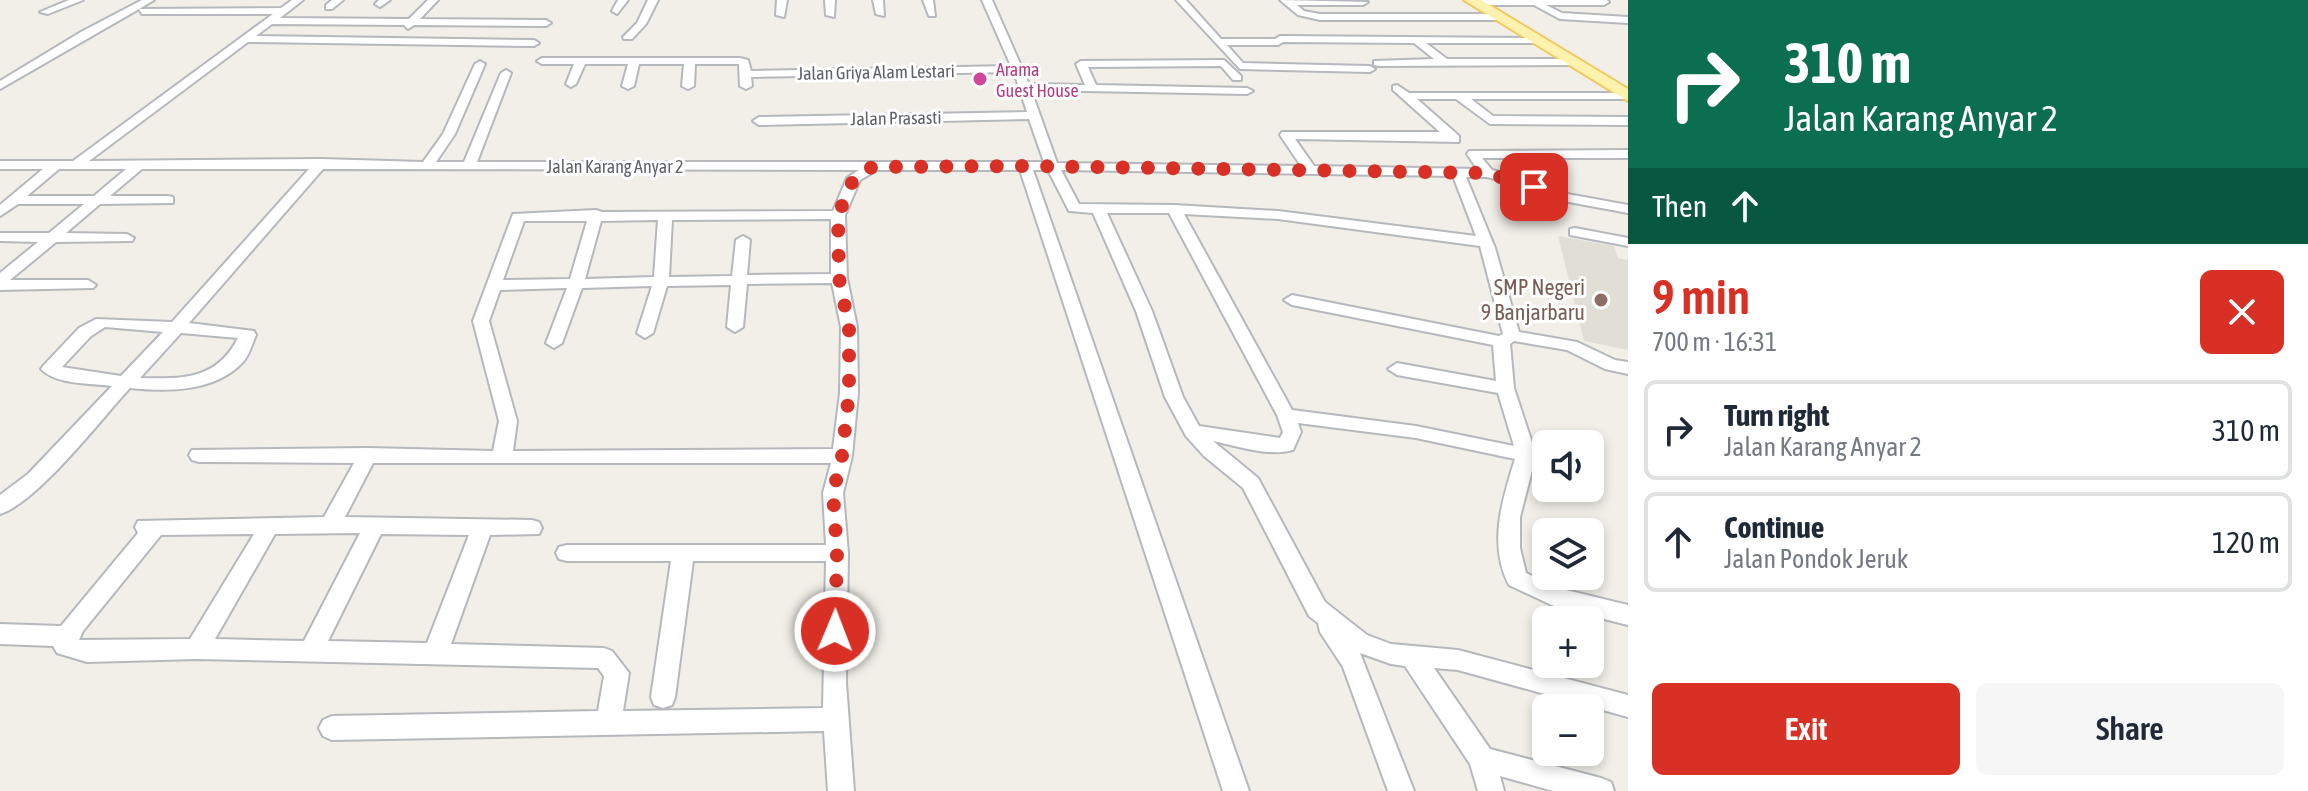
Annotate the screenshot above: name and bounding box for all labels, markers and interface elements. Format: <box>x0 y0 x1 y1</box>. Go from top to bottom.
text: 310 m <box>1784 31 1911 95</box>
icon: right <box>1652 32 1756 136</box>
place label: Arama Guest House <box>996 59 1079 101</box>
street label: Jalan Griya Alam Lestari <box>797 60 955 84</box>
marker: Arama Guest House <box>971 70 989 88</box>
text: Jalan Karang Anyar 2 <box>1784 97 2058 139</box>
street label: Jalan Prasasti <box>850 107 942 129</box>
pin <box>1500 153 1568 221</box>
street label: Jalan Karang Anyar 2 <box>547 156 683 177</box>
icon: arrive <box>1512 165 1556 209</box>
icon: ahead <box>1723 184 1767 228</box>
text: Then <box>1652 189 1707 223</box>
text: 9 min <box>1652 269 1750 324</box>
button: close <box>2200 270 2284 354</box>
place label: SMP Negeri 9 Banjarbaru <box>1481 274 1585 325</box>
marker: SMP Negeri 9 Banjarbaru <box>1592 291 1610 309</box>
text: 700 m · 16:31 <box>1652 327 1777 357</box>
text: Turn right <box>1724 398 1830 432</box>
icon: right <box>1656 408 1700 452</box>
text: 310 m <box>2212 413 2280 447</box>
map controls <box>1532 430 1604 766</box>
button: sound <box>1532 430 1604 502</box>
text: Jalan Karang Anyar 2 <box>1724 432 1922 462</box>
text: Continue <box>1724 510 1824 544</box>
button: layers <box>1532 518 1604 590</box>
icon: ahead <box>1656 520 1700 564</box>
text: 120 m <box>2212 525 2280 559</box>
text: Jalan Pondok Jeruk <box>1724 544 1908 574</box>
position arrow <box>793 589 877 673</box>
button: + <box>1532 606 1604 678</box>
button: Exit <box>1652 683 1960 775</box>
button: Share <box>1976 683 2284 775</box>
button: − <box>1532 694 1604 766</box>

